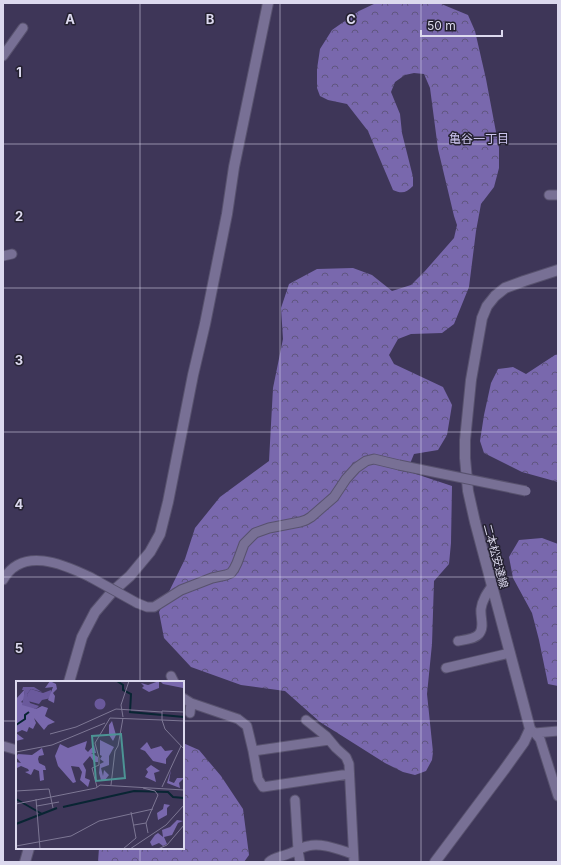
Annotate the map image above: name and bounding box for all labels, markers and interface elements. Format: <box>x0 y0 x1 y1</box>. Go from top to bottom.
text: A <box>65 11 75 27</box>
text: B <box>206 11 215 27</box>
text: C <box>346 11 356 27</box>
scale bar <box>421 12 502 38</box>
text: 50 m <box>427 18 456 33</box>
text: 1 <box>16 64 22 80</box>
district label: 亀谷一丁目 <box>449 131 509 146</box>
text: 2 <box>15 208 23 224</box>
text: 3 <box>15 352 23 368</box>
text: 4 <box>15 496 24 512</box>
street label: 二本松安達線 <box>481 522 511 590</box>
text: 5 <box>15 640 23 656</box>
inset map <box>16 681 184 849</box>

